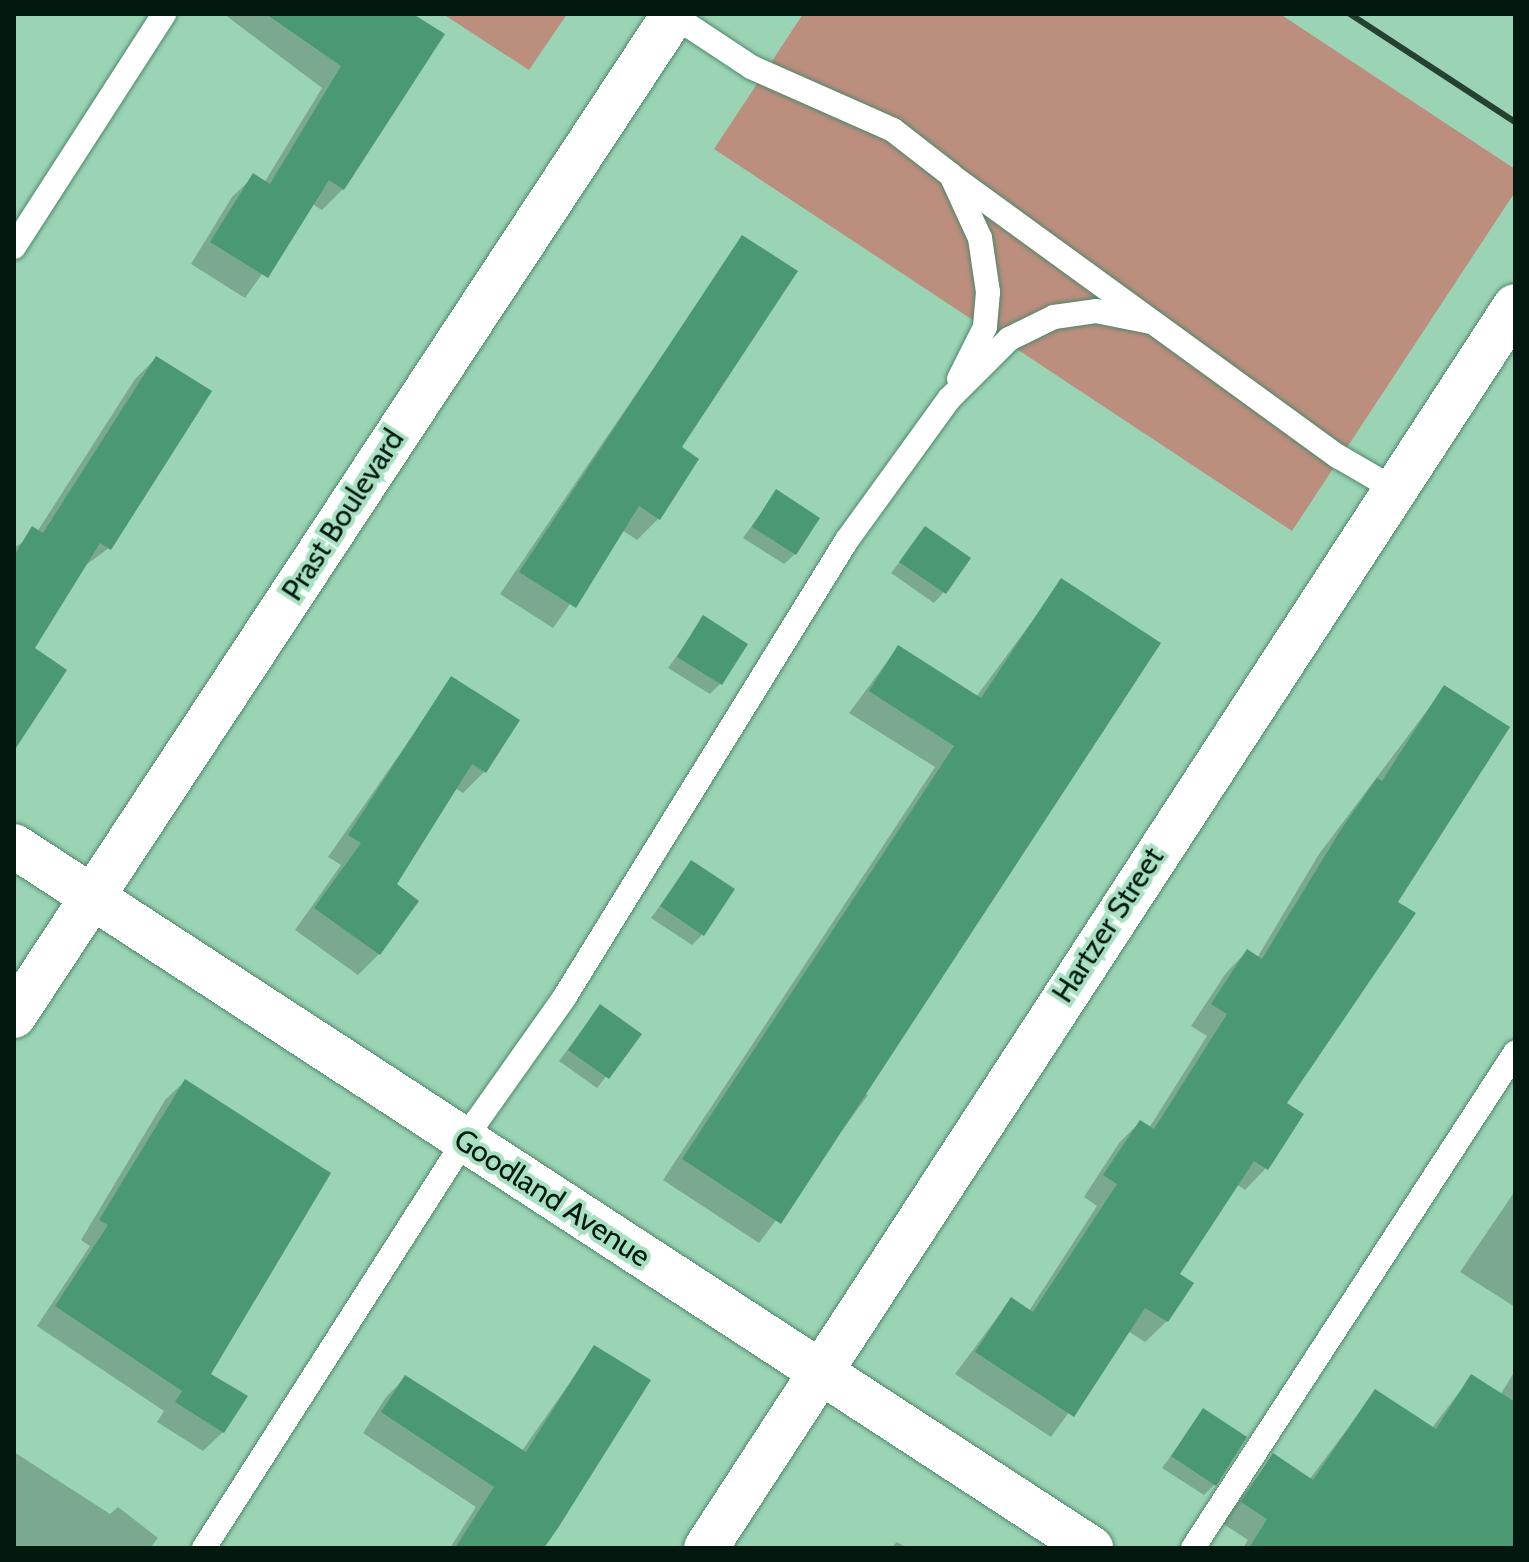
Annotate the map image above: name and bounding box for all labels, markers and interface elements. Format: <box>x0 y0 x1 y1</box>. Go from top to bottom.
street label: Prast Boulevard <box>274 423 412 607</box>
street label: Hartzer Street <box>1045 841 1171 1009</box>
street label: Goodland Avenue <box>447 1121 657 1275</box>

